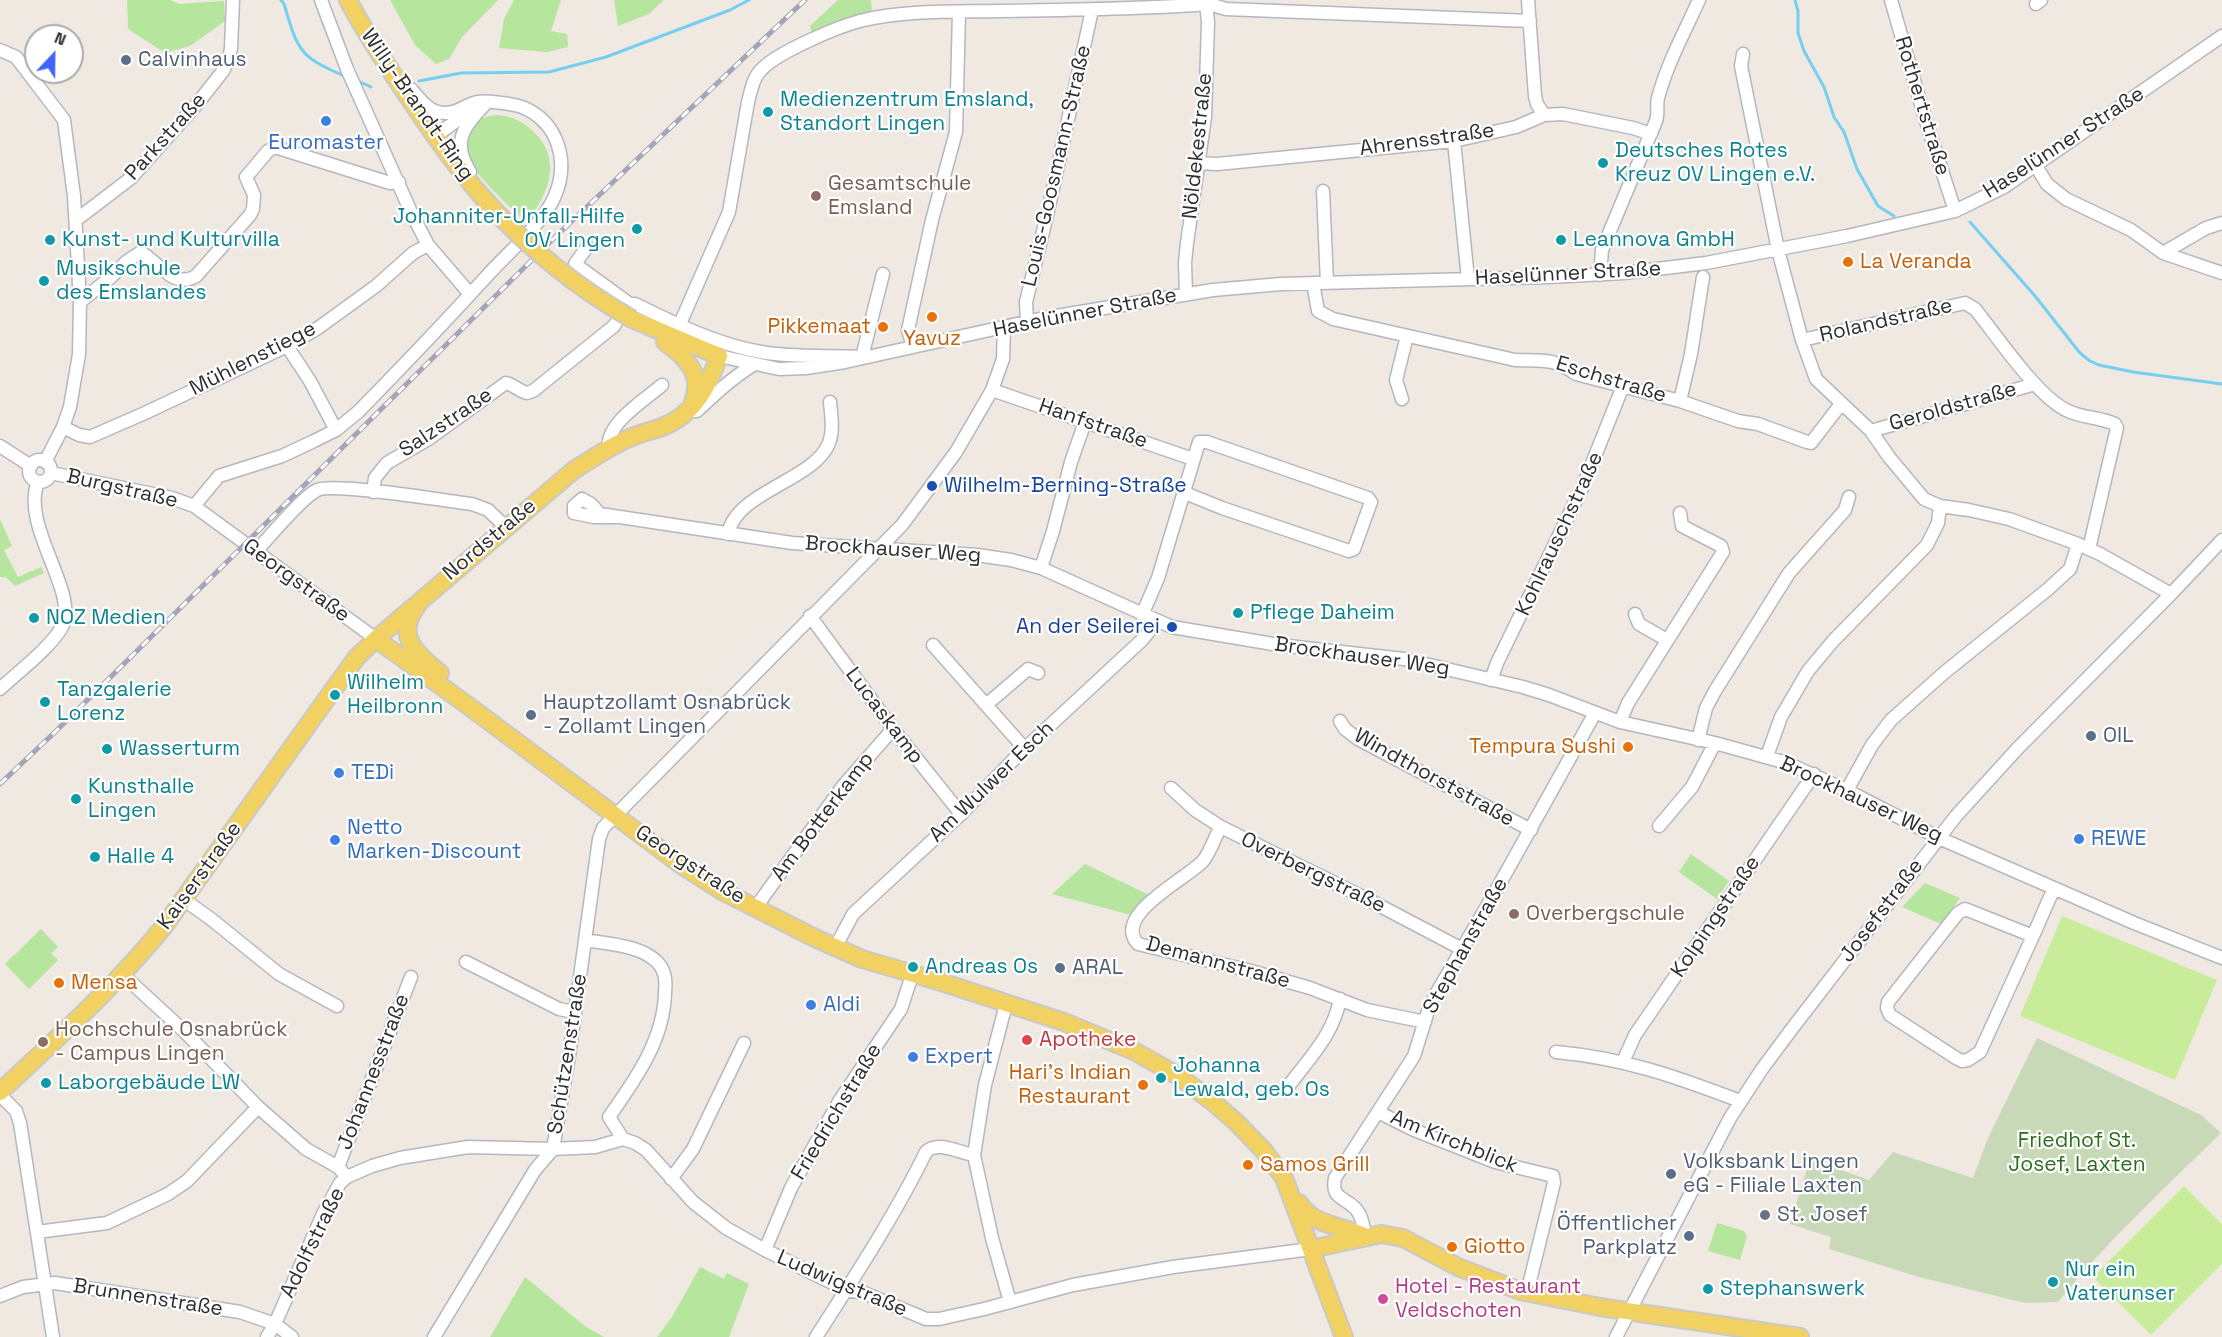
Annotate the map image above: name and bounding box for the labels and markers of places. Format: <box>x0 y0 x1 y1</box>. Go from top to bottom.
place label: Calvinhaus <box>138 47 247 73</box>
marker: Calvinhaus <box>119 53 133 67</box>
place label: Medienzentrum Emsland, Standort Lingen <box>780 87 1034 137</box>
marker: Medienzentrum Emsland, Standort Lingen <box>761 105 775 119</box>
marker: Euromaster <box>319 114 333 128</box>
place label: Euromaster <box>268 130 384 156</box>
place label: Deutsches Rotes Kreuz OV Lingen e.V. <box>1615 138 1815 188</box>
marker: Deutsches Rotes Kreuz OV Lingen e.V. <box>1596 156 1610 170</box>
place label: Gesamtschule Emsland <box>828 171 972 221</box>
marker: Gesamtschule Emsland <box>809 189 823 203</box>
place label: Johanniter-Unfall-Hilfe OV Lingen <box>393 204 625 254</box>
marker: Johanniter-Unfall-Hilfe OV Lingen <box>630 222 644 236</box>
place label: Kunst- und Kulturvilla <box>62 227 280 253</box>
place label: Leannova GmbH <box>1573 227 1735 253</box>
marker: Kunst- und Kulturvilla <box>43 233 57 247</box>
marker: Leannova GmbH <box>1554 233 1568 247</box>
place label: La Veranda <box>1860 249 1972 275</box>
marker: La Veranda <box>1841 255 1855 269</box>
place label: Musikschule des Emslandes <box>56 256 206 306</box>
marker: Musikschule des Emslandes <box>37 274 51 288</box>
marker: Yavuz <box>925 310 939 324</box>
place label: Pikkemaat <box>768 314 871 340</box>
marker: Pikkemaat <box>876 320 890 334</box>
place label: Yavuz <box>903 326 961 352</box>
place label: Wilhelm-Berning-Straße <box>944 473 1187 499</box>
marker: Wilhelm-Berning-Straße <box>925 479 939 493</box>
place label: Pflege Daheim <box>1250 600 1395 626</box>
place label: NOZ Medien <box>46 605 166 631</box>
marker: Pflege Daheim <box>1231 606 1245 620</box>
marker: NOZ Medien <box>27 611 41 625</box>
place label: An der Seilerei <box>1016 614 1160 640</box>
marker: An der Seilerei <box>1165 620 1179 634</box>
place label: Wilhelm Heilbronn <box>347 670 443 720</box>
place label: Tanzgalerie Lorenz <box>57 677 172 727</box>
marker: Wilhelm Heilbronn <box>328 688 342 702</box>
place label: Hauptzollamt Osnabrück - Zollamt Lingen <box>543 690 791 740</box>
marker: Tanzgalerie Lorenz <box>38 695 52 709</box>
marker: Hauptzollamt Osnabrück - Zollamt Lingen <box>524 708 538 722</box>
place label: OIL <box>2103 723 2134 749</box>
marker: OIL <box>2084 729 2098 743</box>
place label: Tempura Sushi <box>1469 734 1616 760</box>
place label: Wasserturm <box>119 736 240 762</box>
marker: Tempura Sushi <box>1621 740 1635 754</box>
marker: Wasserturm <box>100 742 114 756</box>
place label: TEDi <box>351 760 394 786</box>
marker: TEDi <box>332 766 346 780</box>
place label: Kunsthalle Lingen <box>88 774 194 824</box>
marker: Kunsthalle Lingen <box>69 792 83 806</box>
place label: Netto Marken-Discount <box>347 815 522 865</box>
place label: REWE <box>2091 826 2146 852</box>
marker: REWE <box>2072 832 2086 846</box>
marker: Netto Marken-Discount <box>328 833 342 847</box>
place label: Halle 4 <box>107 844 174 870</box>
marker: Halle 4 <box>88 850 102 864</box>
place label: Overbergschule <box>1526 901 1685 927</box>
marker: Overbergschule <box>1507 907 1521 921</box>
place label: Andreas Os <box>925 954 1038 980</box>
place label: ARAL <box>1072 955 1123 981</box>
marker: Andreas Os <box>906 960 920 974</box>
marker: ARAL <box>1053 961 1067 975</box>
place label: Mensa <box>71 970 138 996</box>
marker: Mensa <box>52 976 66 990</box>
place label: Aldi <box>823 992 860 1018</box>
marker: Aldi <box>804 998 818 1012</box>
place label: Hochschule Osnabrück - Campus Lingen <box>55 1017 288 1067</box>
place label: Apotheke <box>1039 1027 1136 1053</box>
marker: Apotheke <box>1020 1033 1034 1047</box>
marker: Hochschule Osnabrück - Campus Lingen <box>36 1035 50 1049</box>
place label: Expert <box>925 1044 993 1070</box>
marker: Expert <box>906 1050 920 1064</box>
place label: Johanna Lewald, geb. Os <box>1173 1053 1330 1103</box>
place label: Hari's Indian Restaurant <box>1009 1060 1131 1110</box>
place label: Laborgebäude LW <box>58 1070 240 1096</box>
marker: Johanna Lewald, geb. Os <box>1154 1071 1168 1085</box>
marker: Laborgebäude LW <box>39 1076 53 1090</box>
marker: Hari's Indian Restaurant <box>1136 1078 1150 1092</box>
place label: Volksbank Lingen eG - Filiale Laxten <box>1683 1149 1862 1199</box>
place label: Samos Grill <box>1260 1152 1370 1178</box>
marker: Samos Grill <box>1241 1158 1255 1172</box>
marker: Volksbank Lingen eG - Filiale Laxten <box>1664 1167 1678 1181</box>
place label: St. Josef <box>1777 1202 1868 1228</box>
marker: St. Josef <box>1758 1208 1772 1222</box>
place label: Öffentlicher Parkplatz <box>1557 1211 1677 1261</box>
marker: Öffentlicher Parkplatz <box>1682 1229 1696 1243</box>
place label: Giotto <box>1464 1234 1525 1260</box>
marker: Giotto <box>1445 1240 1459 1254</box>
place label: Nur ein Vaterunser <box>2065 1257 2175 1307</box>
place label: Hotel - Restaurant Veldschoten <box>1395 1274 1581 1324</box>
marker: Nur ein Vaterunser <box>2046 1275 2060 1289</box>
place label: Stephanswerk <box>1720 1276 1865 1302</box>
marker: Stephanswerk <box>1701 1282 1715 1296</box>
marker: Hotel - Restaurant Veldschoten <box>1376 1292 1390 1306</box>

